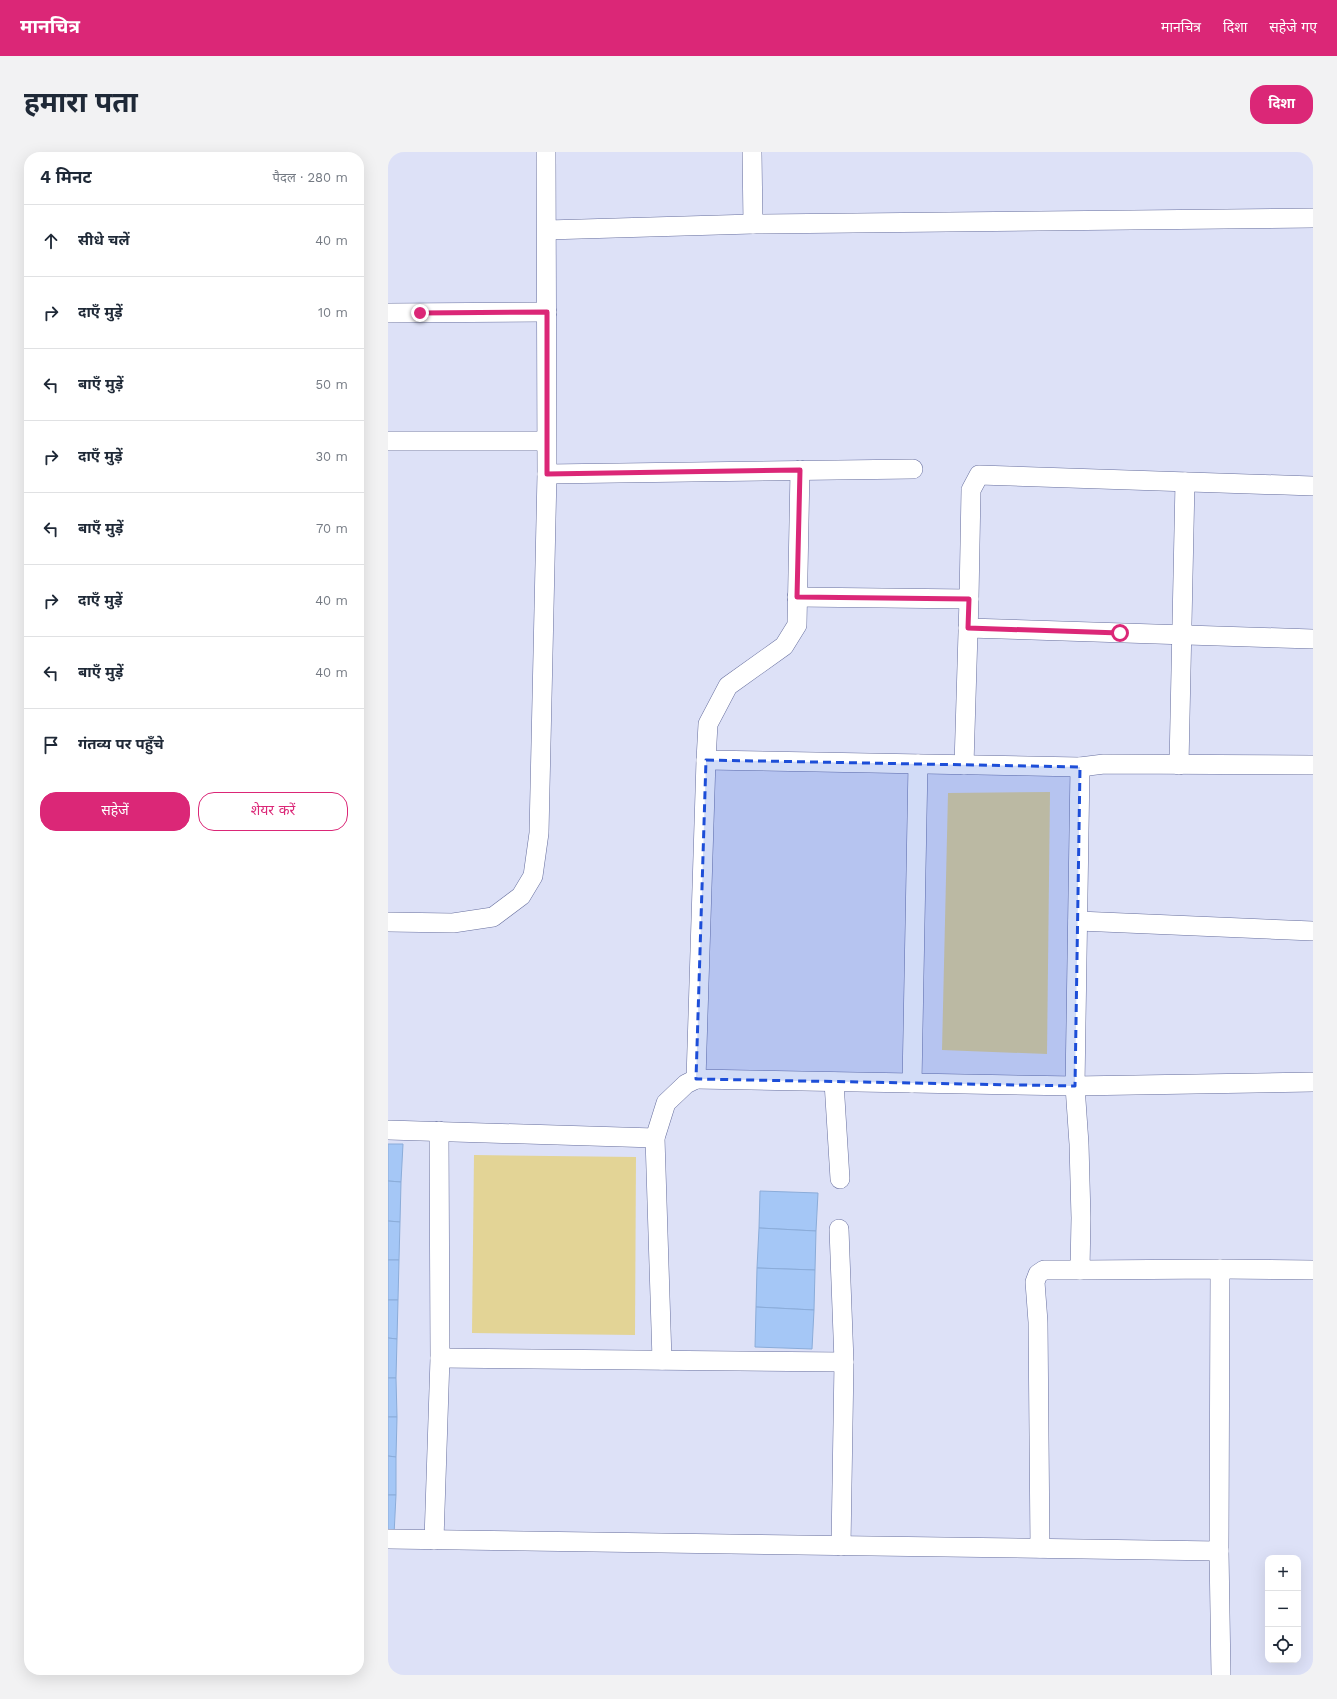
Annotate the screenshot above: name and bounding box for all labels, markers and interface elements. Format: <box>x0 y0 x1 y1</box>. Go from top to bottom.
text: मानचित्र <box>20 15 80 38</box>
text: मानचित्र <box>1161 19 1201 35</box>
text: दिशा <box>1223 19 1247 35</box>
text: सहेजे गए <box>1269 19 1317 35</box>
button: दिशा <box>1250 85 1313 124</box>
text: हमारा पता <box>24 86 138 119</box>
text: 4 मिनट <box>40 167 92 187</box>
text: पैदल · 280 m <box>273 170 348 185</box>
icon: ahead <box>40 230 62 252</box>
text: सीधे चलें <box>78 231 130 249</box>
text: 40 m <box>315 233 348 248</box>
icon: right <box>40 302 62 324</box>
text: दाएँ मुड़ें <box>78 303 123 321</box>
route end <box>411 304 429 322</box>
text: 10 m <box>318 305 348 320</box>
icon: left <box>40 374 62 396</box>
text: बाएँ मुड़ें <box>78 375 123 393</box>
text: 50 m <box>316 377 348 392</box>
icon: right <box>40 446 62 468</box>
text: दाएँ मुड़ें <box>78 447 123 465</box>
text: 30 m <box>316 449 348 464</box>
icon: left <box>40 518 62 540</box>
text: बाएँ मुड़ें <box>78 519 123 537</box>
text: 70 m <box>316 521 348 536</box>
icon: right <box>40 590 62 612</box>
text: दाएँ मुड़ें <box>78 591 123 609</box>
text: 40 m <box>315 593 348 608</box>
route start <box>1111 624 1129 642</box>
icon: left <box>40 662 62 684</box>
text: बाएँ मुड़ें <box>78 663 123 681</box>
text: 40 m <box>315 665 348 680</box>
icon: arrive <box>40 734 62 756</box>
text: गंतव्य पर पहुँचे <box>78 735 164 753</box>
button: सहेजें <box>40 792 190 831</box>
button: शेयर करें <box>198 792 348 831</box>
map controls <box>1265 1555 1301 1663</box>
button: + <box>1265 1555 1301 1591</box>
button: − <box>1265 1591 1301 1627</box>
button: locate <box>1265 1627 1301 1663</box>

